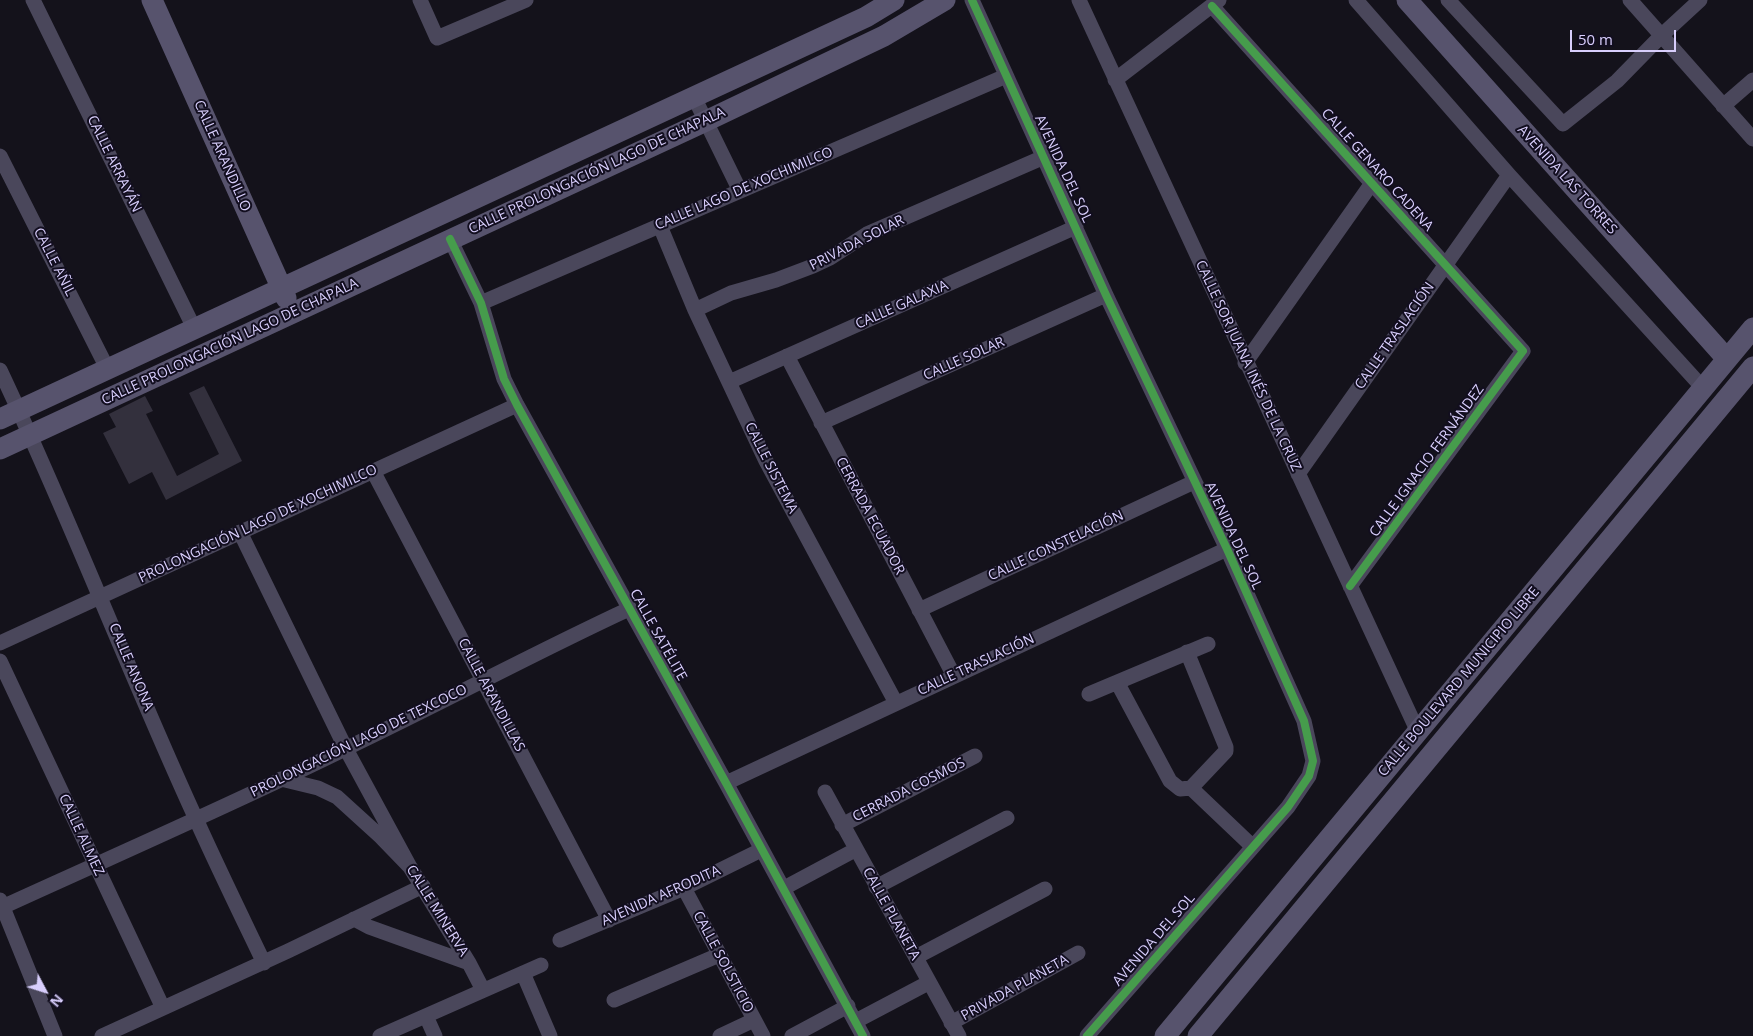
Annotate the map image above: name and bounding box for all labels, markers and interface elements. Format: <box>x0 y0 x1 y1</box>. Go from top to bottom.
scale bar <box>1573 20 1679 52</box>
text: 50 m <box>1578 29 1613 49</box>
street label: CALLE ARANDILLO <box>190 98 254 214</box>
street label: CALLE PROLONGACIÓN LAGO DE CHAPALA <box>466 104 728 238</box>
street label: CALLE GENARO CADENA <box>1317 105 1437 235</box>
street label: CALLE ARRAYÁN <box>83 113 145 215</box>
street label: AVENIDA DEL SOL <box>1031 113 1095 225</box>
street label: AVENIDA LAS TORRES <box>1514 122 1620 238</box>
street label: CALLE LAGO DE XOCHIMILCO <box>652 144 836 234</box>
street label: PRIVADA SOLAR <box>807 212 907 274</box>
street label: CALLE AÑIL <box>30 225 78 299</box>
street label: CALLE SOR JUANA INÉS DE LA CRUZ <box>1192 258 1304 474</box>
street label: CALLE PROLONGACIÓN LAGO DE CHAPALA <box>99 275 361 409</box>
street label: CALLE GALAXIA <box>853 277 951 333</box>
street label: CALLE TRASLACIÓN <box>1352 279 1438 393</box>
street label: CALLE SOLAR <box>921 334 1007 384</box>
street label: CALLE IGNACIO FERNÁNDEZ <box>1366 382 1488 540</box>
street label: CALLE SISTEMA <box>741 420 801 516</box>
street label: CERRADA ECUADOR <box>832 454 908 578</box>
street label: PROLONGACIÓN LAGO DE XOCHIMILCO <box>136 461 380 587</box>
street label: AVENIDA DEL SOL <box>1201 480 1265 592</box>
street label: CALLE CONSTELACIÓN <box>986 507 1126 585</box>
street label: CALLE BOULEVARD MUNICIPIO LIBRE <box>1375 584 1543 780</box>
street label: CALLE SATÉLITE <box>626 586 690 684</box>
street label: CALLE ANONA <box>105 621 157 713</box>
street label: CALLE TRASLACIÓN <box>915 631 1037 699</box>
street label: CALLE ARANDILLAS <box>454 636 528 754</box>
street label: PROLONGACIÓN LAGO DE TEXCOCO <box>248 681 470 801</box>
street label: CERRADA COSMOS <box>850 754 968 826</box>
street label: CALLE ALMEZ <box>55 791 107 879</box>
street label: CALLE MINERVA <box>402 862 472 960</box>
street label: AVENIDA AFRODITA <box>599 862 723 930</box>
street label: CALLE PLANETA <box>859 865 923 963</box>
street label: AVENIDA DEL SOL <box>1109 890 1199 990</box>
street label: CALLE SOLSTICIO <box>689 908 757 1016</box>
street label: PRIVADA PLANETA <box>958 951 1072 1025</box>
north arrow <box>20 966 70 1016</box>
text: N <box>46 990 68 1011</box>

